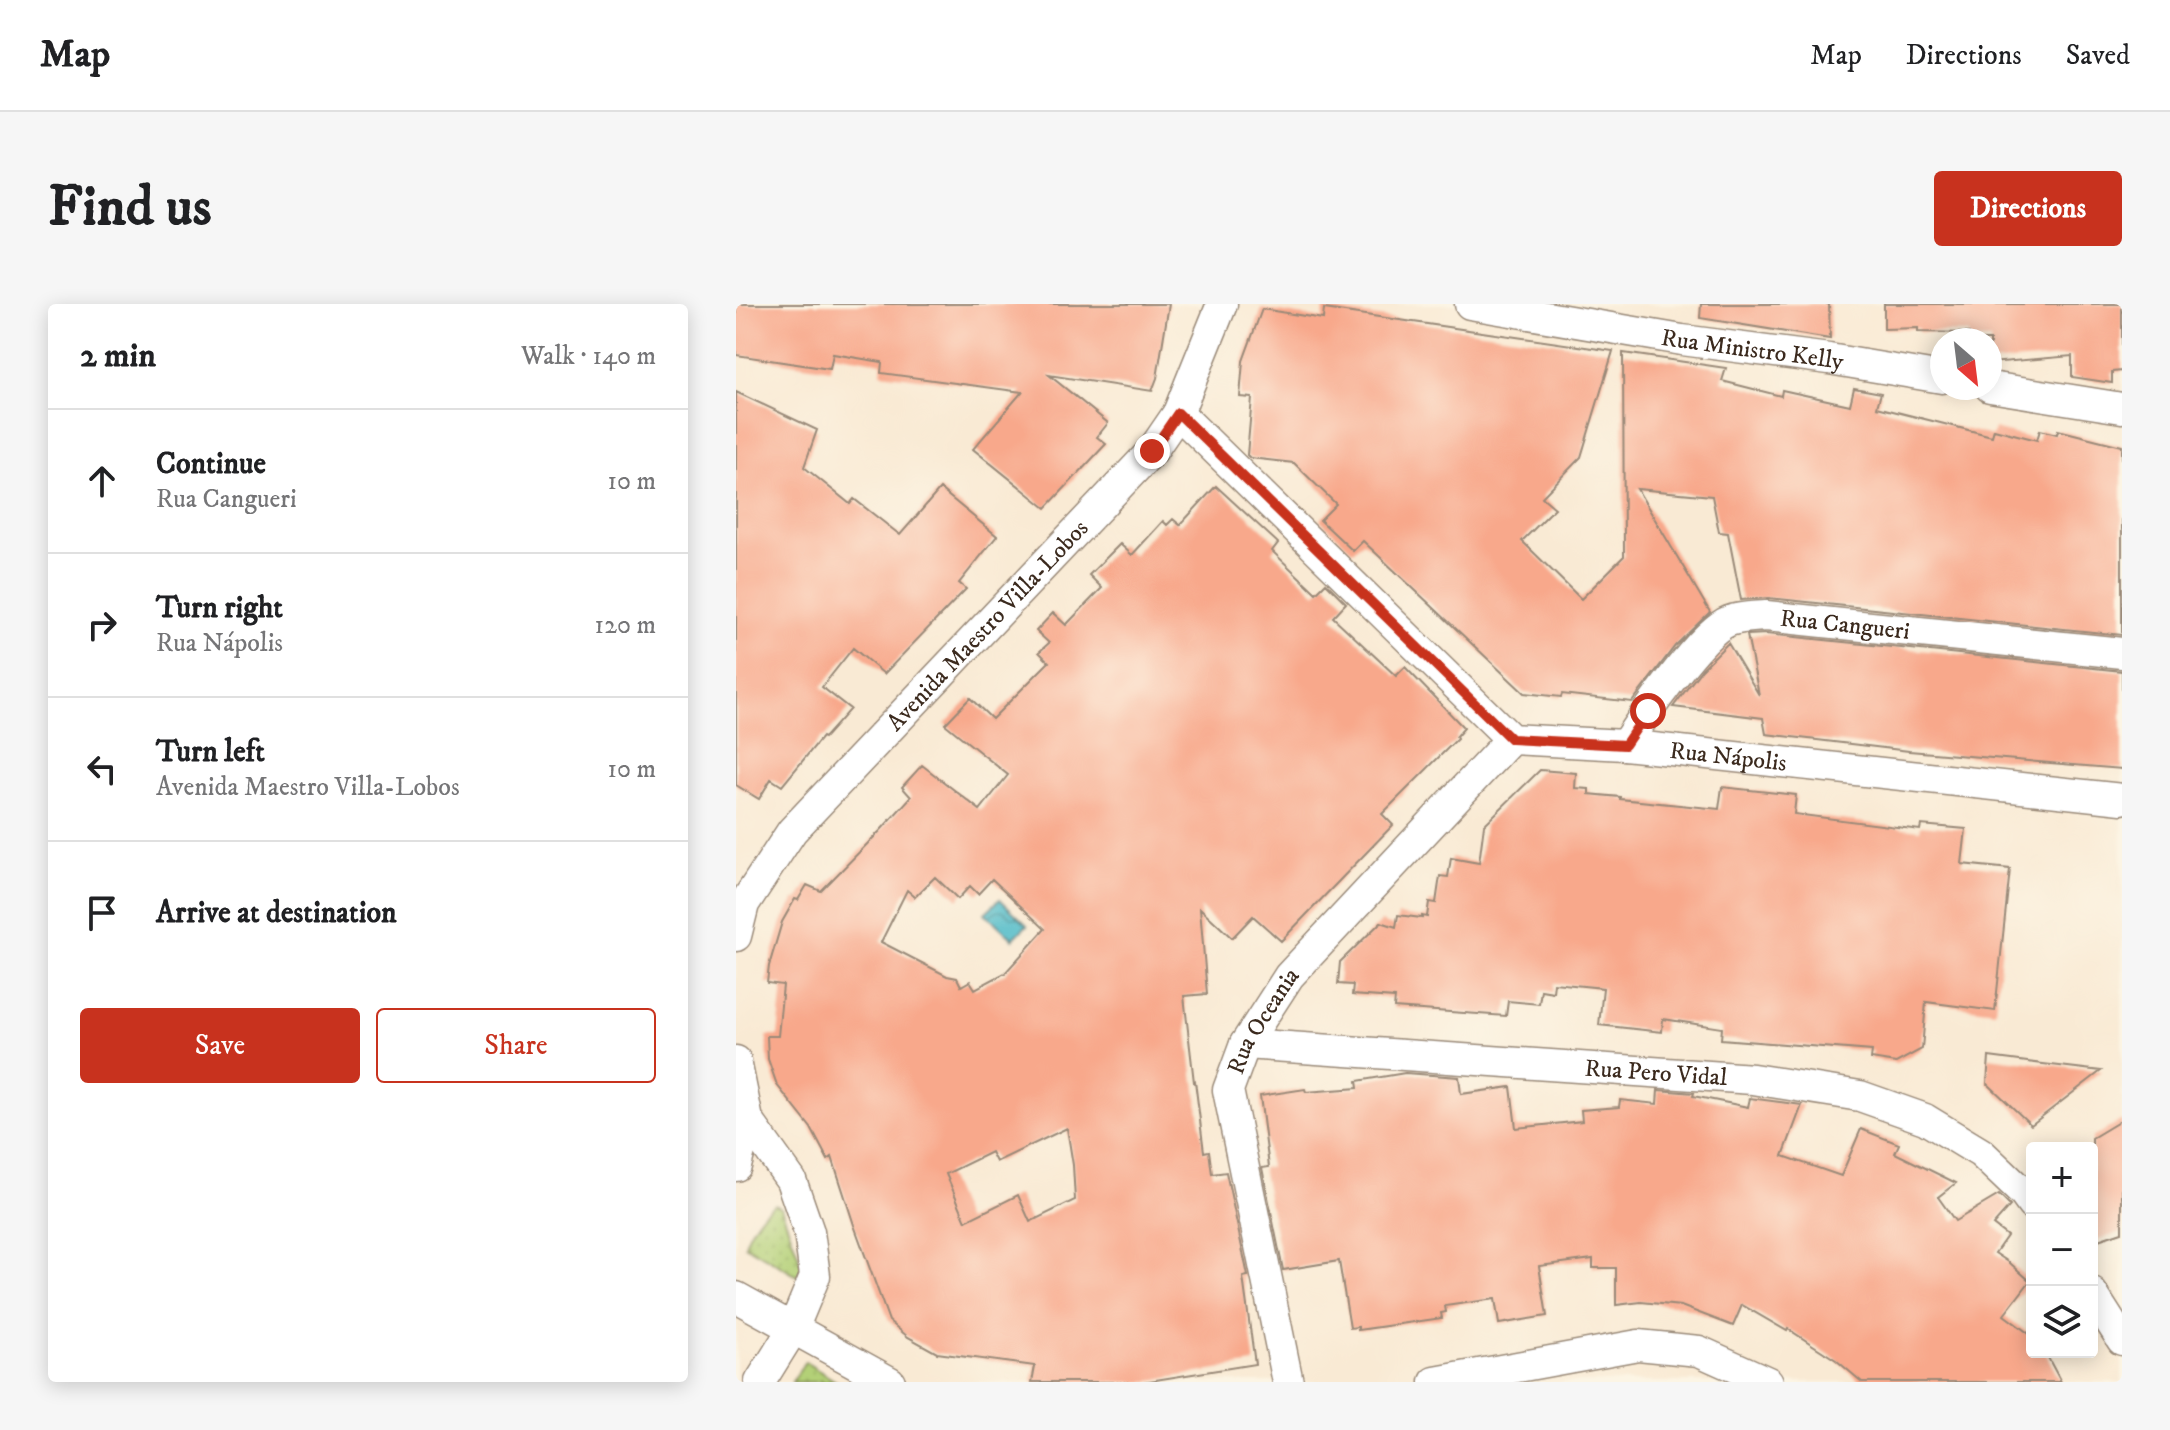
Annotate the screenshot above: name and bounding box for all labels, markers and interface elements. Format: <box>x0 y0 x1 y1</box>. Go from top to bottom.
text: Map <box>40 31 110 79</box>
text: Map <box>1810 38 1862 73</box>
text: Directions <box>1906 38 2022 73</box>
text: Saved <box>2066 38 2130 73</box>
button: Directions <box>1934 171 2122 246</box>
text: Find us <box>48 173 212 243</box>
street label: Rua Ministro Kelly <box>1659 323 1846 377</box>
north arrow <box>1930 328 2002 400</box>
text: 2 min <box>80 335 156 377</box>
text: Walk · 140 m <box>521 340 656 373</box>
route end <box>1134 433 1170 469</box>
text: Continue <box>156 446 266 483</box>
icon: ahead <box>80 459 124 503</box>
text: 10 m <box>607 465 656 498</box>
text: Rua Cangueri <box>156 483 297 516</box>
street label: Avenida Maestro Villa-Lobos <box>880 514 1095 738</box>
text: Turn right <box>156 590 283 627</box>
icon: right <box>80 603 124 647</box>
street label: Rua Cangueri <box>1779 604 1911 647</box>
text: 120 m <box>595 609 656 642</box>
text: Rua Nápolis <box>156 627 283 660</box>
route start <box>1630 693 1666 729</box>
text: Turn left <box>156 734 265 771</box>
street label: Rua Nápolis <box>1668 736 1788 778</box>
icon: left <box>80 747 124 791</box>
text: 10 m <box>607 753 656 786</box>
text: Avenida Maestro Villa-Lobos <box>156 771 460 804</box>
icon: arrive <box>80 891 124 935</box>
text: Arrive at destination <box>156 895 397 932</box>
street label: Rua Oceania <box>1221 960 1306 1078</box>
button: Save <box>80 1008 360 1083</box>
button: Share <box>376 1008 656 1083</box>
street label: Rua Pero Vidal <box>1584 1053 1729 1093</box>
map controls <box>2026 1142 2098 1358</box>
button: + <box>2026 1142 2098 1214</box>
button: − <box>2026 1214 2098 1286</box>
button: layers <box>2026 1286 2098 1358</box>

